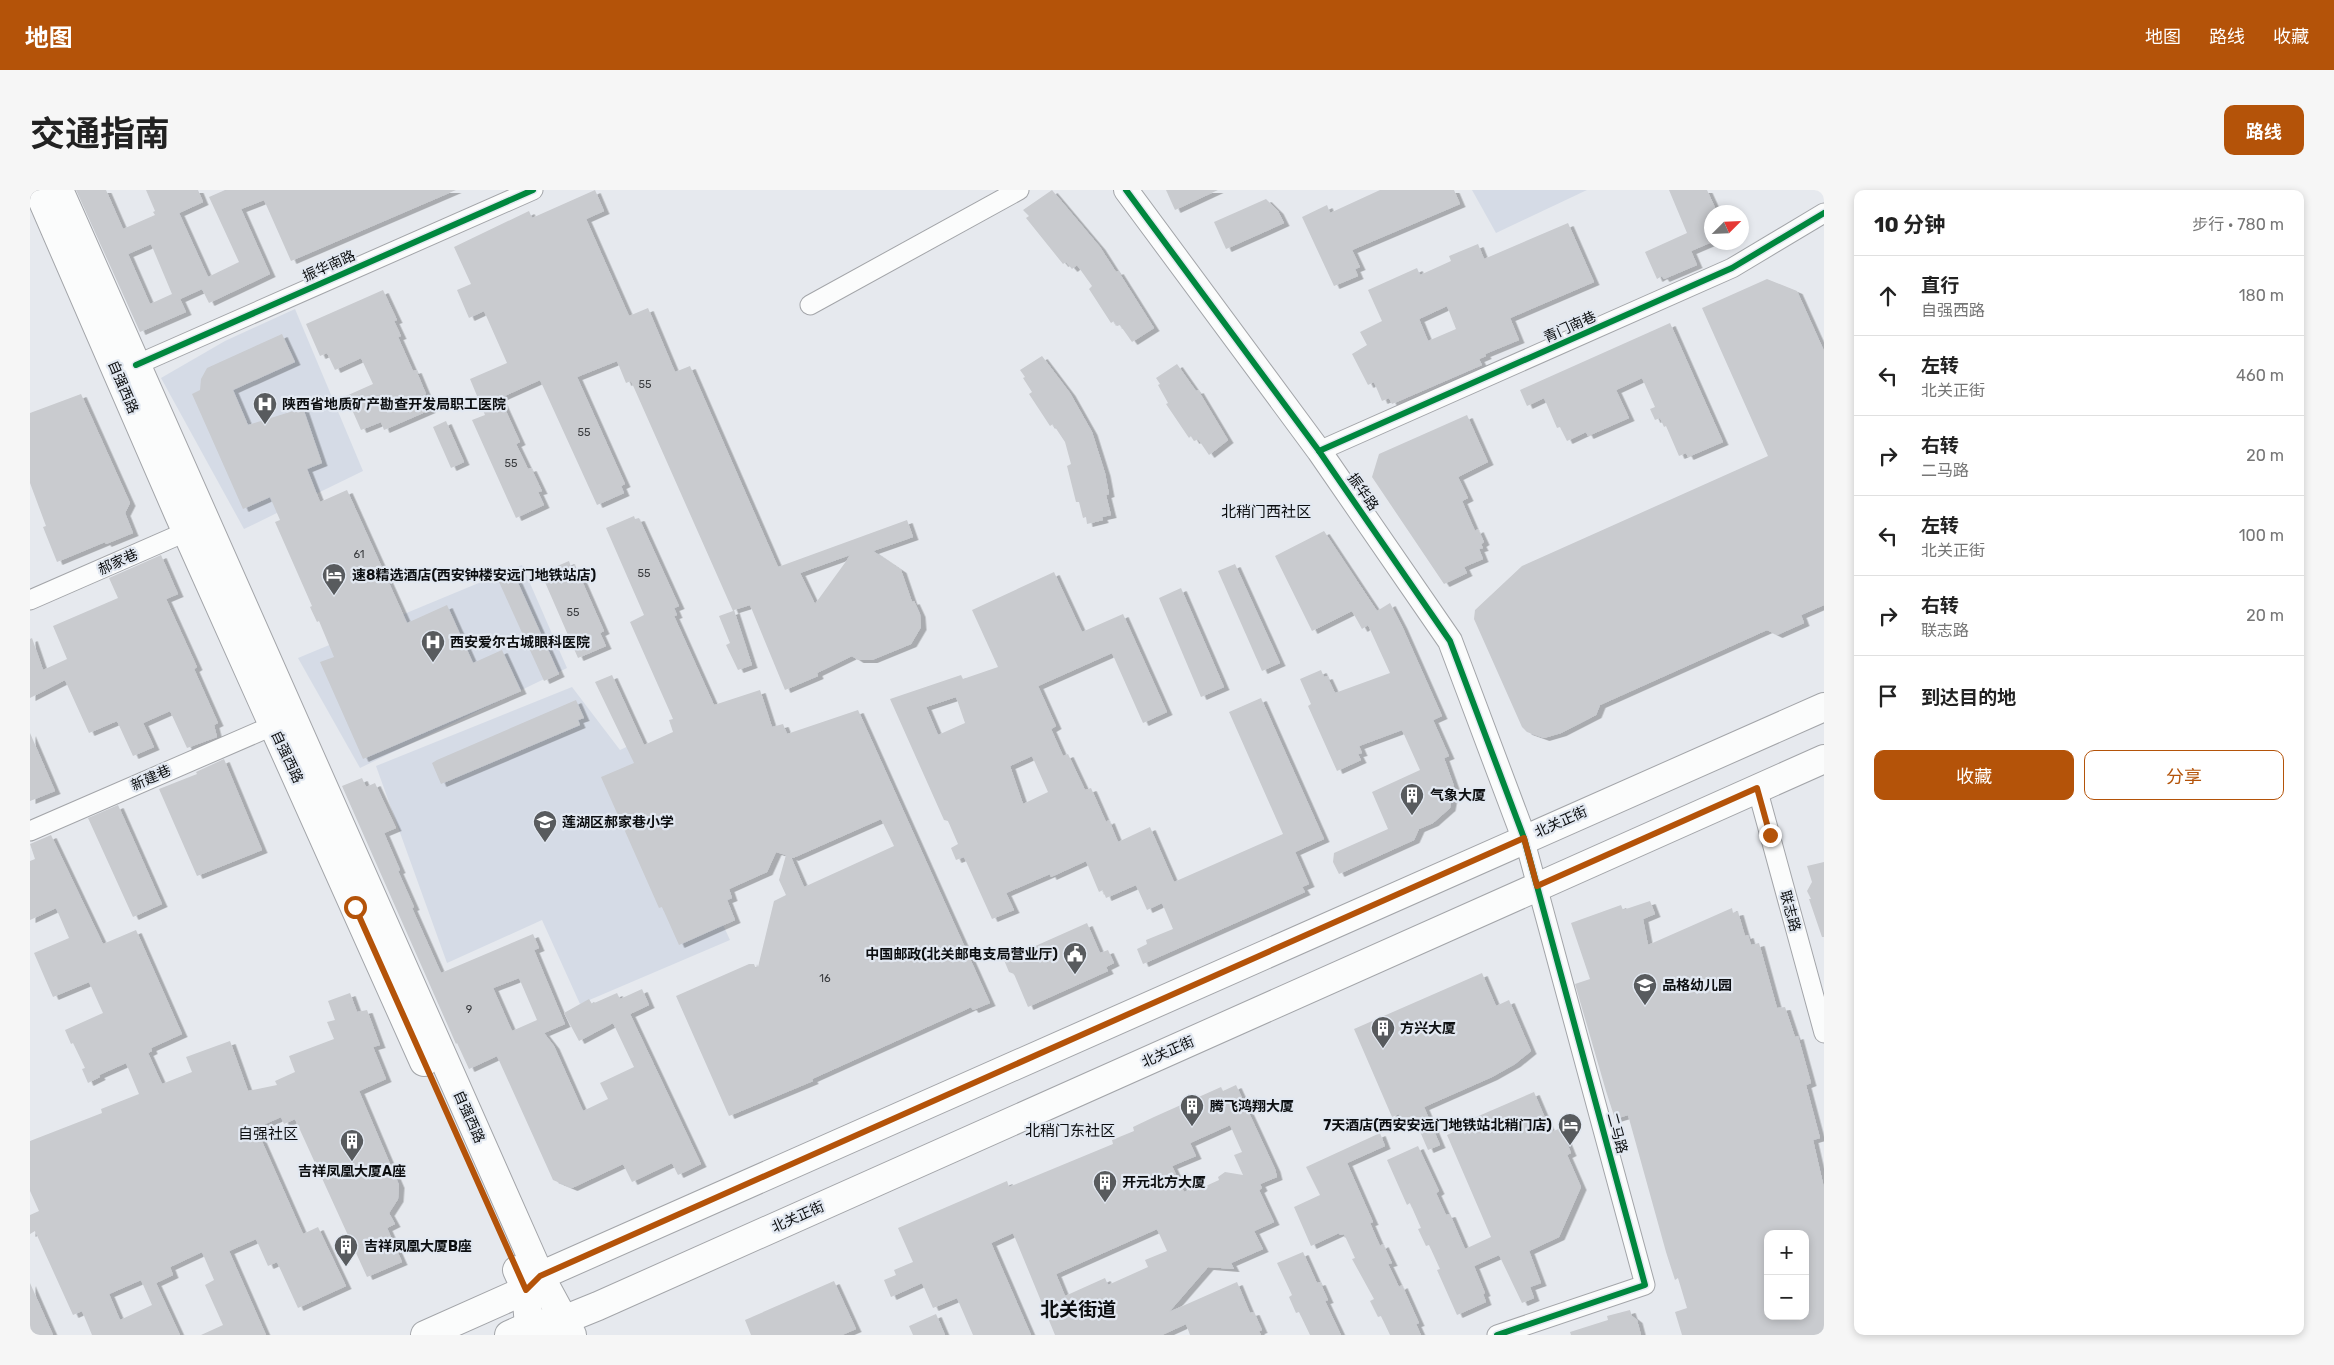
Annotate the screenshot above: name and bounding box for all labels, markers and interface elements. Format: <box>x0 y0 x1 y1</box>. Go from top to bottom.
text: 地图 <box>25 24 73 52</box>
text: 地图 <box>2145 26 2181 48</box>
text: 路线 <box>2209 26 2245 48</box>
text: 收藏 <box>2273 26 2309 48</box>
button: 路线 <box>2224 105 2304 155</box>
text: 交通指南 <box>30 113 170 155</box>
north arrow <box>1704 205 1749 250</box>
text: 10 分钟 <box>1874 212 1945 237</box>
text: 步行 · 780 m <box>2192 215 2284 234</box>
street label: 振华南路 <box>300 247 358 285</box>
text: 直行 <box>1921 274 1959 297</box>
icon: ahead <box>1874 282 1902 310</box>
text: 180 m <box>2239 286 2284 305</box>
text: 自强西路 <box>1921 301 1985 320</box>
street label: 青门南巷 <box>1541 308 1599 346</box>
text: 左转 <box>1921 354 1959 377</box>
street label: 自强西路 <box>104 358 142 416</box>
icon: left <box>1874 362 1902 390</box>
text: 460 m <box>2236 366 2284 385</box>
house number: 55 <box>638 378 652 391</box>
text: 北关正街 <box>1921 381 1985 400</box>
hospital icon: 陕西省地质矿产勘查开发局职工医院 <box>252 391 278 425</box>
place label: 陕西省地质矿产勘查开发局职工医院 <box>282 396 506 413</box>
house number: 55 <box>577 426 591 439</box>
text: 右转 <box>1921 434 1959 457</box>
icon: right <box>1874 442 1902 470</box>
text: 20 m <box>2246 446 2284 465</box>
house number: 55 <box>504 457 518 470</box>
text: 二马路 <box>1921 461 1969 480</box>
street label: 振华路 <box>1344 470 1382 514</box>
district label: 北稍门西社区 <box>1221 503 1311 521</box>
text: 左转 <box>1921 514 1959 537</box>
icon: left <box>1874 522 1902 550</box>
text: 100 m <box>2239 526 2284 545</box>
text: 北关正街 <box>1921 541 1985 560</box>
street label: 郝家巷 <box>95 546 141 578</box>
house number: 61 <box>353 548 365 561</box>
hotel icon: 速8精选酒店(西安钟楼安远门地铁站店) <box>321 562 347 596</box>
place label: 速8精选酒店(西安钟楼安远门地铁站店) <box>352 567 596 584</box>
house number: 55 <box>637 567 651 580</box>
text: 右转 <box>1921 594 1959 617</box>
icon: right <box>1874 602 1902 630</box>
house number: 55 <box>566 606 580 619</box>
text: 20 m <box>2246 606 2284 625</box>
text: 联志路 <box>1921 621 1969 640</box>
hospital icon: 西安爱尔古城眼科医院 <box>420 629 446 663</box>
place label: 西安爱尔古城眼科医院 <box>450 634 590 651</box>
icon: arrive <box>1874 682 1902 710</box>
text: 到达目的地 <box>1921 686 2016 709</box>
street label: 自强西路 <box>267 728 307 786</box>
button: 收藏 <box>1874 750 2074 800</box>
button: 分享 <box>2084 750 2284 800</box>
street label: 新建巷 <box>128 762 174 794</box>
building icon: 气象大厦 <box>1399 782 1425 816</box>
place label: 气象大厦 <box>1430 787 1486 804</box>
street label: 北关正街 <box>1532 803 1590 841</box>
school or university icon: 莲湖区郝家巷小学 <box>532 809 558 843</box>
place label: 莲湖区郝家巷小学 <box>562 814 674 831</box>
route end <box>1759 824 1782 847</box>
street label: 联志路 <box>1776 889 1804 933</box>
route start <box>344 896 367 919</box>
public building icon: 中国邮政(北关邮电支局营业厅) <box>1062 941 1088 975</box>
place label: 中国邮政(北关邮电支局营业厅) <box>865 946 1058 963</box>
house number: 16 <box>819 972 831 985</box>
school or university icon: 品格幼儿园 <box>1632 972 1658 1006</box>
place label: 品格幼儿园 <box>1662 977 1732 994</box>
house number: 9 <box>466 1003 472 1016</box>
building icon: 方兴大厦 <box>1370 1015 1396 1049</box>
place label: 方兴大厦 <box>1400 1020 1456 1037</box>
street label: 北关正街 <box>1139 1033 1197 1071</box>
street label: 自强西路 <box>450 1088 488 1146</box>
building icon: 腾飞鸿翔大厦 <box>1179 1093 1205 1127</box>
place label: 腾飞鸿翔大厦 <box>1210 1098 1294 1115</box>
street label: 二马路 <box>1603 1111 1631 1155</box>
hotel icon: 7天酒店(西安安远门地铁站北稍门店) <box>1557 1112 1583 1146</box>
place label: 7天酒店(西安安远门地铁站北稍门店) <box>1323 1117 1552 1134</box>
district label: 北稍门东社区 <box>1025 1122 1115 1140</box>
district label: 自强社区 <box>238 1125 298 1143</box>
building icon: 吉祥凤凰大厦A座 <box>339 1128 365 1162</box>
place label: 吉祥凤凰大厦A座 <box>298 1163 406 1180</box>
building icon: 开元北方大厦 <box>1092 1169 1118 1203</box>
place label: 开元北方大厦 <box>1122 1174 1206 1191</box>
street label: 北关正街 <box>769 1198 827 1236</box>
map controls <box>1764 1230 1809 1320</box>
button: + <box>1764 1230 1809 1275</box>
building icon: 吉祥凤凰大厦B座 <box>333 1233 359 1267</box>
place label: 吉祥凤凰大厦B座 <box>364 1238 472 1255</box>
button: − <box>1764 1275 1809 1320</box>
district label: 北关街道 <box>1040 1298 1116 1321</box>

